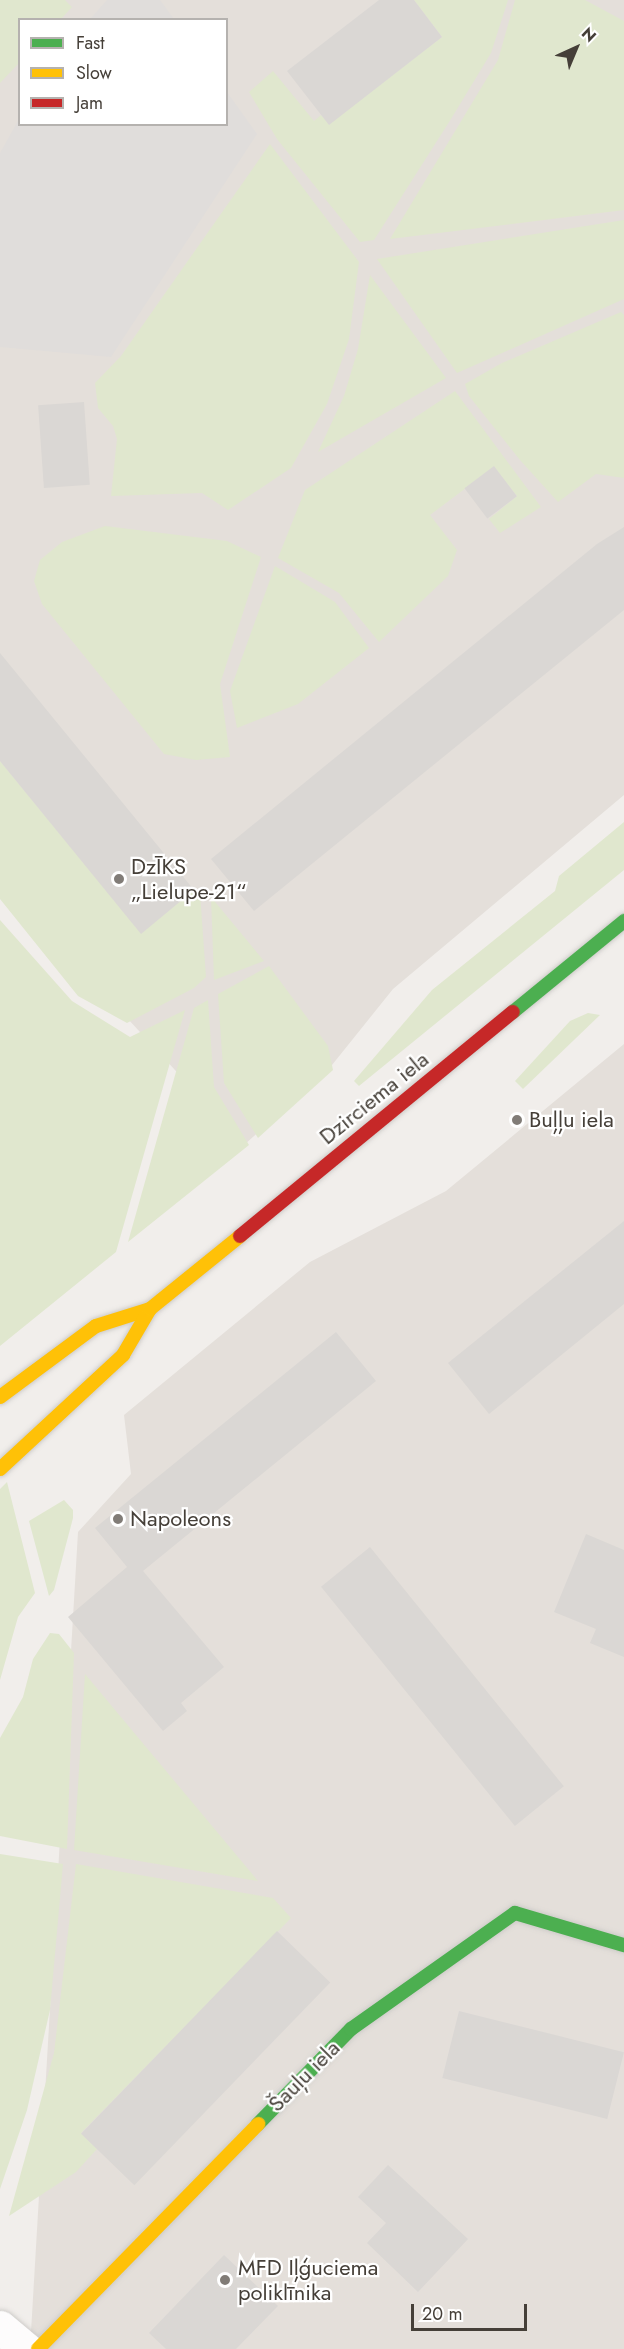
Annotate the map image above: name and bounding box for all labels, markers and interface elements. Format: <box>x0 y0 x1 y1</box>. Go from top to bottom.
legend <box>18 18 228 126</box>
north arrow <box>546 18 606 78</box>
text: N <box>576 22 601 47</box>
text: Fast <box>76 30 105 56</box>
text: Slow <box>76 60 112 86</box>
text: Jam <box>76 90 103 116</box>
place label: DzĪKS „Lielupe-21“ <box>131 853 246 904</box>
marker: DzĪKS „Lielupe-21“ <box>112 872 126 886</box>
street label: Dzirciema iela <box>314 1046 434 1150</box>
place label: Buļļu iela <box>529 1107 614 1133</box>
marker: Buļļu iela <box>510 1113 524 1127</box>
place label: Napoleons <box>130 1506 231 1532</box>
marker: Napoleons <box>111 1512 125 1526</box>
street label: Šauļu iela <box>263 2035 345 2117</box>
place label: MFD Iļģuciema poliklīnika <box>238 2254 378 2306</box>
marker: MFD Iļģuciema poliklīnika <box>216 2271 234 2289</box>
scale bar <box>414 2292 530 2330</box>
text: 20 m <box>422 2301 462 2327</box>

